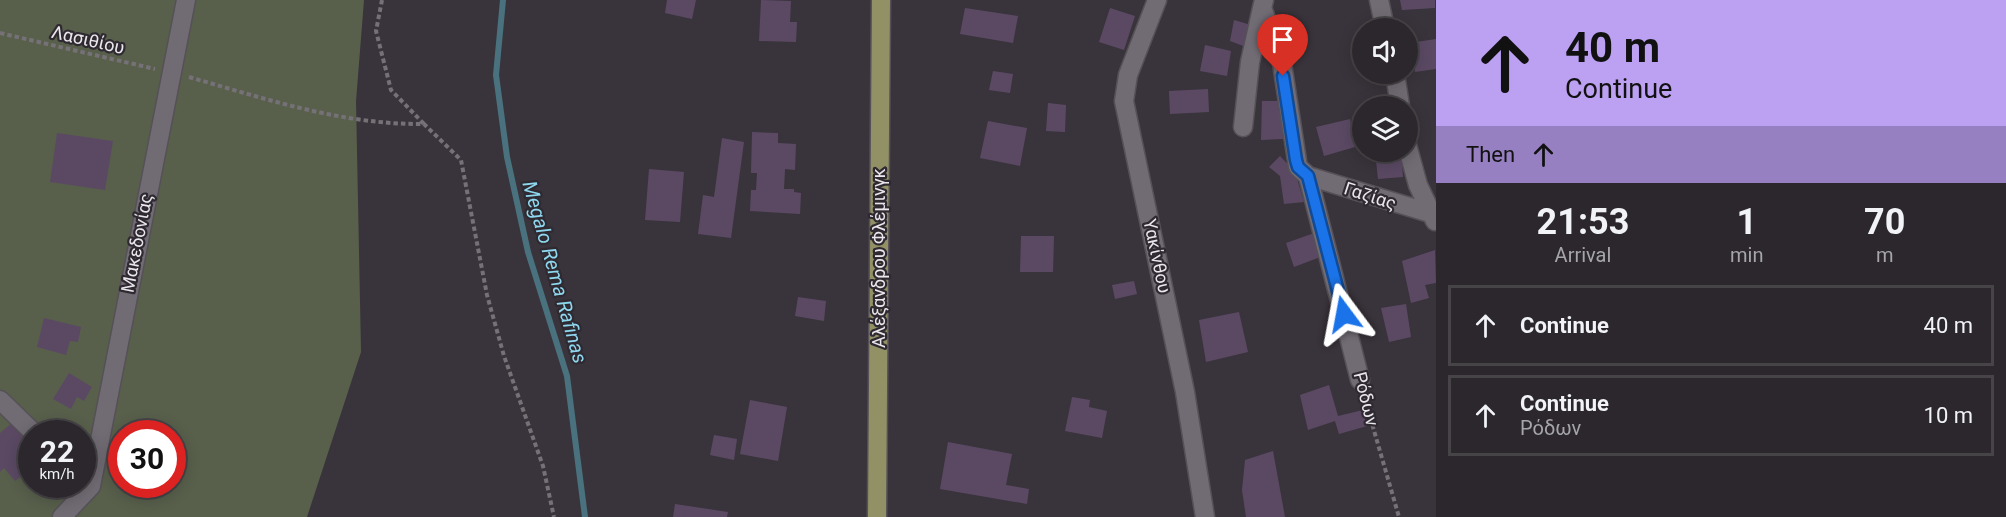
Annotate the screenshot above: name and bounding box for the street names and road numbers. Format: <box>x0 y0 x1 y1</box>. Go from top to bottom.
street label: Λασιθίου <box>50 21 127 58</box>
street label: Αλέξανδρου Φλέμινγκ <box>868 168 889 348</box>
street label: Γαζίας <box>1341 177 1399 214</box>
street label: Μακεδονίας <box>117 192 156 294</box>
street label: Υακίνθου <box>1139 217 1176 295</box>
street label: Ρόδων <box>1350 370 1383 428</box>

